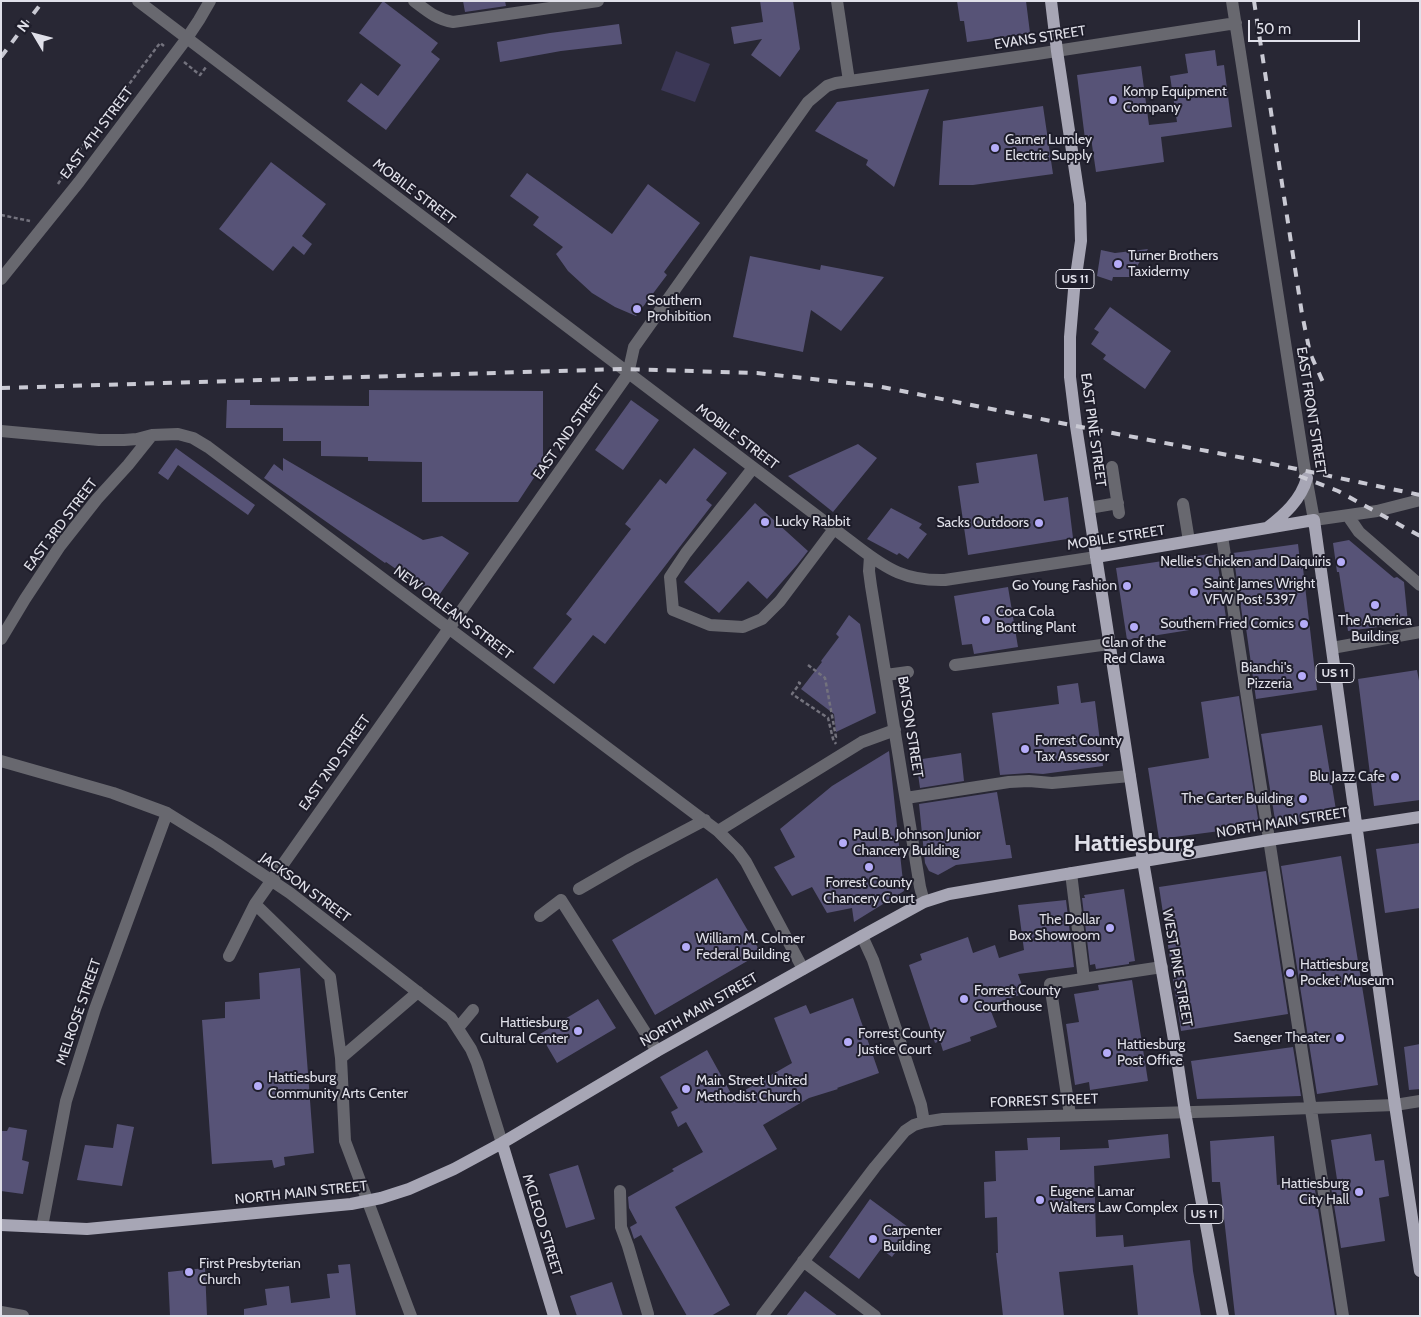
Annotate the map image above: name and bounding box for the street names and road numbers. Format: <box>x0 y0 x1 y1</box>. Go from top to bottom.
street label: EVANS STREET <box>993 22 1087 54</box>
street label: EAST 4TH STREET <box>57 84 137 182</box>
street label: MOBILE STREET <box>369 156 459 228</box>
road number: US 11 <box>1056 270 1094 288</box>
street label: EAST FRONT STREET <box>1293 346 1329 476</box>
street label: EAST PINE STREET <box>1077 372 1109 488</box>
street label: EAST 2ND STREET <box>530 381 608 483</box>
street label: MOBILE STREET <box>692 401 782 473</box>
street label: EAST 3RD STREET <box>21 475 101 575</box>
street label: MOBILE STREET <box>1066 522 1166 554</box>
street label: NEW ORLEANS STREET <box>390 563 516 663</box>
road number: US 11 <box>1316 664 1354 682</box>
street label: BATSON STREET <box>894 675 926 779</box>
street label: EAST 2ND STREET <box>296 712 374 814</box>
street label: NORTH MAIN STREET <box>1215 804 1349 842</box>
street label: JACKSON STREET <box>257 850 353 926</box>
street label: WEST PINE STREET <box>1158 908 1196 1028</box>
street label: MELROSE STREET <box>53 957 105 1067</box>
street label: NORTH MAIN STREET <box>637 969 761 1051</box>
street label: FORREST STREET <box>990 1091 1098 1111</box>
street label: MCLEOD STREET <box>519 1172 565 1278</box>
street label: NORTH MAIN STREET <box>234 1178 368 1208</box>
road number: US 11 <box>1185 1204 1223 1224</box>

